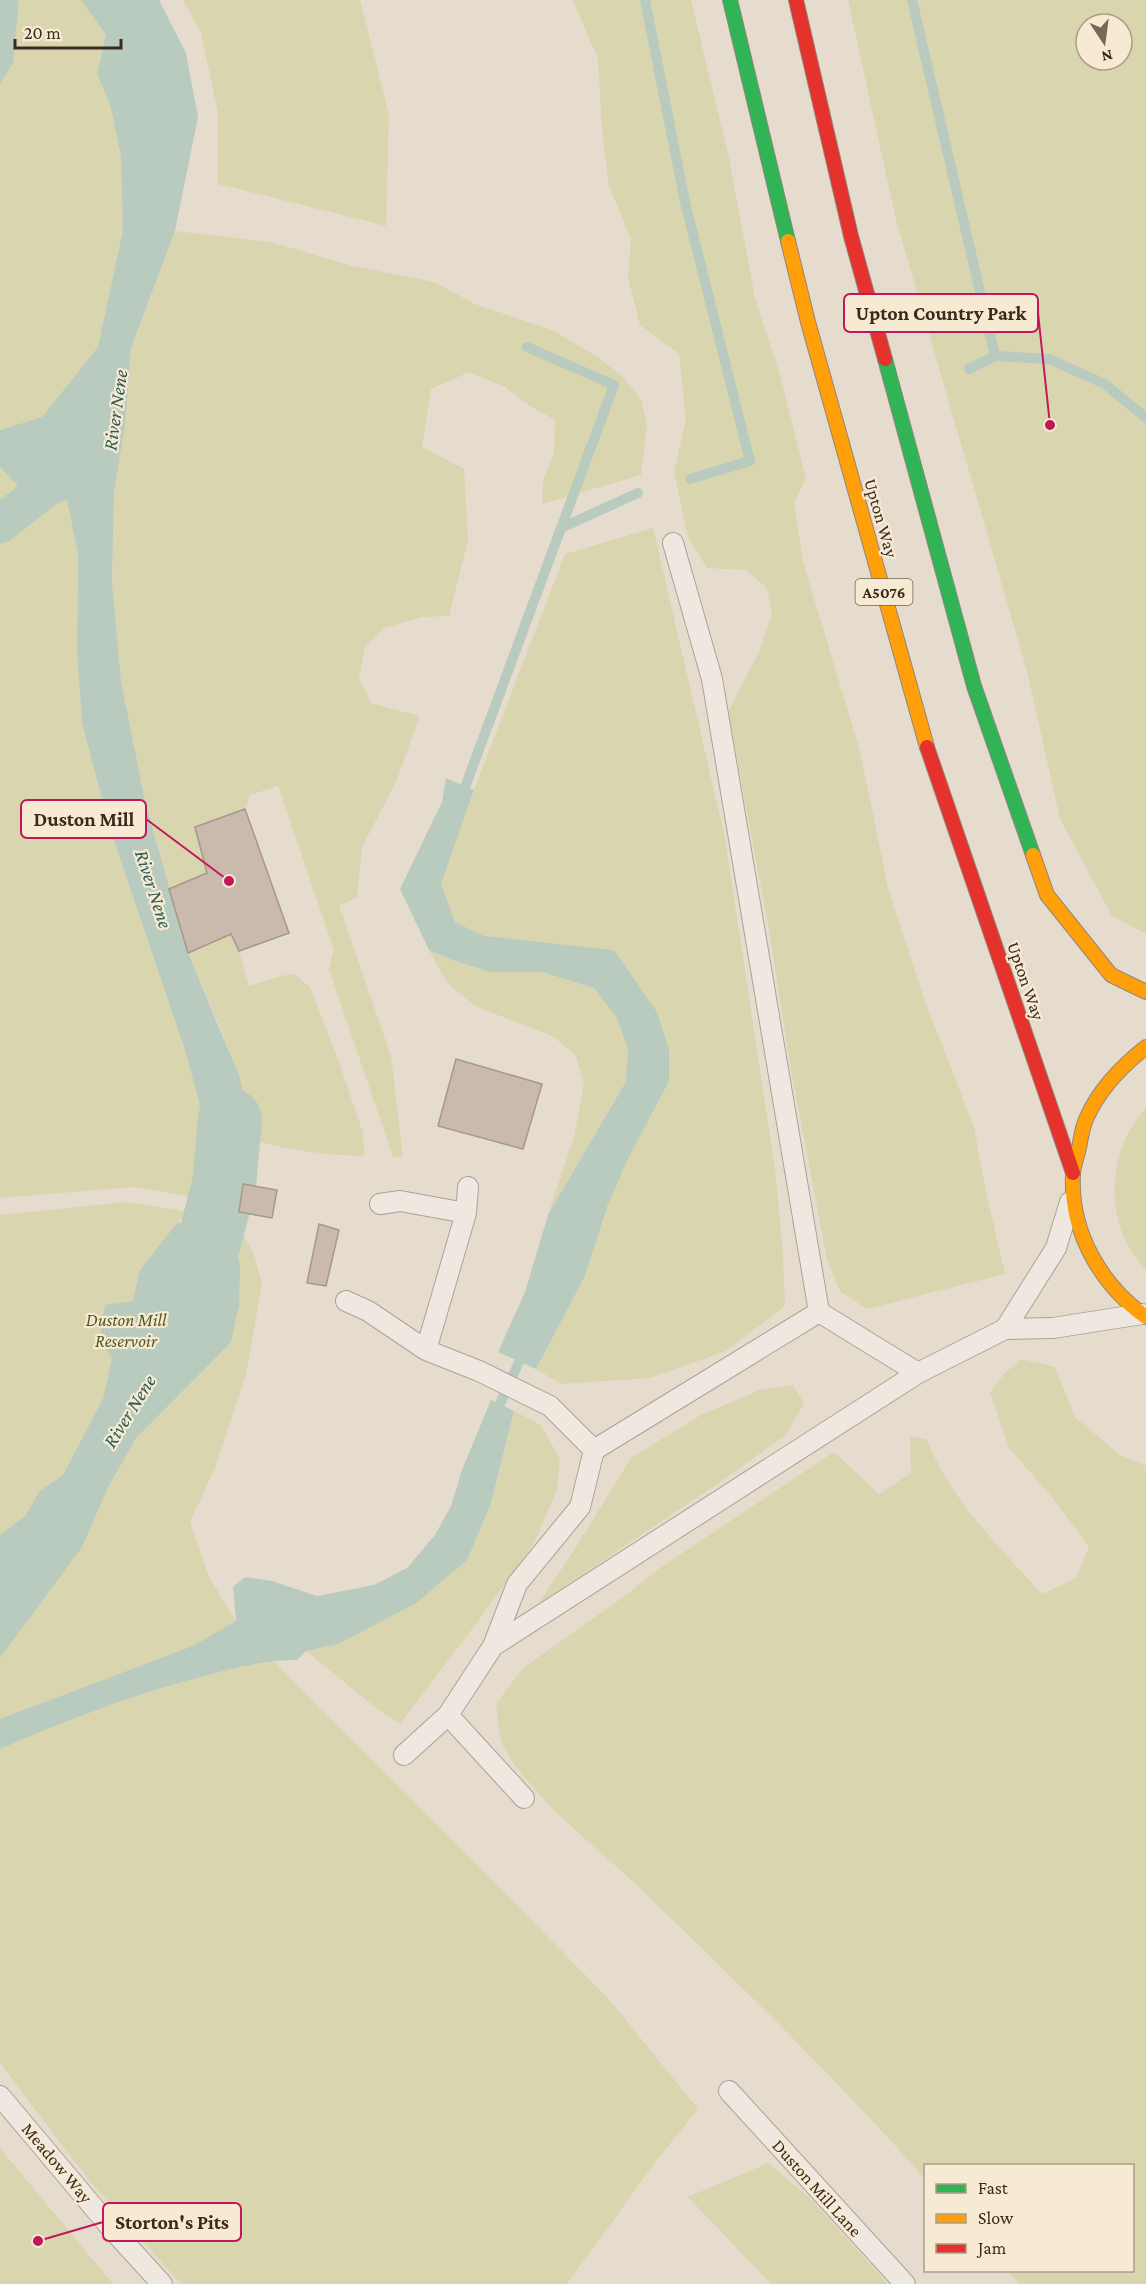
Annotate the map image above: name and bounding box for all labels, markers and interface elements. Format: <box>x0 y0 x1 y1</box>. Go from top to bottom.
scale bar <box>15 12 122 50</box>
north arrow <box>1074 12 1134 72</box>
text: 20 m <box>24 23 61 43</box>
text: N <box>1100 47 1114 66</box>
callout: Upton Country Park <box>844 294 1038 332</box>
text: Upton Country Park <box>856 302 1028 324</box>
water label: River Nene <box>98 368 132 452</box>
street label: Upton Way <box>860 476 902 560</box>
road number: A5076 <box>856 579 912 605</box>
callout: Duston Mill <box>21 800 146 838</box>
text: Duston Mill <box>34 808 135 830</box>
water label: River Nene <box>131 847 177 931</box>
street label: Upton Way <box>1003 939 1049 1023</box>
park label: Duston Mill Reservoir <box>86 1310 167 1351</box>
water label: River Nene <box>98 1370 160 1451</box>
street label: Meadow Way <box>18 2119 97 2208</box>
street label: Duston Mill Lane <box>768 2135 866 2241</box>
legend <box>924 2164 1134 2272</box>
text: Fast <box>978 2178 1009 2198</box>
callout: Storton's Pits <box>103 2203 241 2241</box>
text: Slow <box>978 2208 1014 2228</box>
text: Storton's Pits <box>115 2211 229 2233</box>
text: Jam <box>976 2238 1007 2258</box>

